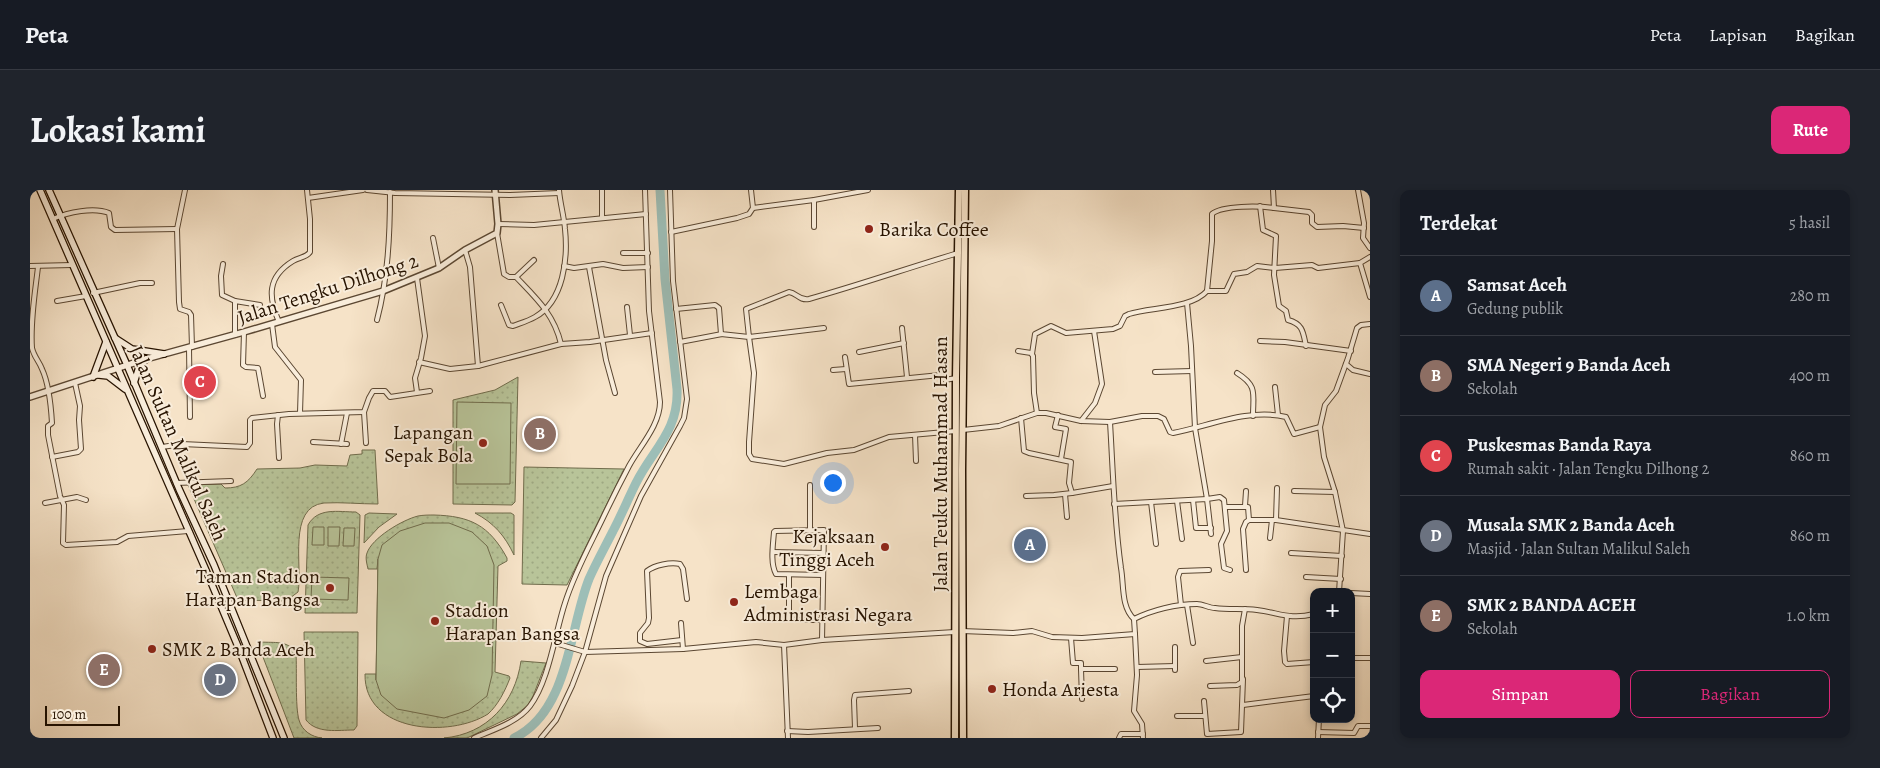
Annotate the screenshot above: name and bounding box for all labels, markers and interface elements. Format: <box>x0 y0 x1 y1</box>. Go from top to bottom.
text: Peta <box>25 19 69 51</box>
text: Peta <box>1650 23 1681 47</box>
text: Lapisan <box>1709 23 1767 47</box>
text: Bagikan <box>1795 23 1855 47</box>
text: Lokasi kami <box>30 106 206 154</box>
button: Rute <box>1771 106 1850 154</box>
text: Terdekat <box>1420 209 1498 237</box>
text: 5 hasil <box>1789 212 1830 234</box>
place label: Barika Coffee <box>879 216 989 243</box>
marker: Barika Coffee <box>863 223 875 235</box>
street label: Jalan Tengku Dilhong 2 <box>234 247 422 331</box>
text: Samsat Aceh <box>1467 272 1567 298</box>
text: A <box>1431 285 1441 307</box>
text: 280 m <box>1790 285 1830 307</box>
text: Gedung publik <box>1467 298 1563 320</box>
street label: Jalan Teuku Muhammad Hasan <box>927 336 954 592</box>
street label: Jalan Sultan Malikul Saleh <box>123 341 234 545</box>
text: SMA Negeri 9 Banda Aceh <box>1467 352 1670 378</box>
pin: C <box>184 363 216 401</box>
text: B <box>1431 365 1441 387</box>
text: 400 m <box>1789 365 1830 387</box>
text: Sekolah <box>1467 378 1518 400</box>
pin: B <box>524 415 556 453</box>
place label: Lapangan Sepak Bola <box>384 419 474 469</box>
text: Puskesmas Banda Raya <box>1467 432 1651 458</box>
marker: Lapangan Sepak Bola <box>477 437 489 449</box>
text: C <box>1431 445 1441 467</box>
text: 860 m <box>1790 445 1830 467</box>
text: Rumah sakit · Jalan Tengku Dilhong 2 <box>1467 458 1709 480</box>
your location <box>820 470 846 496</box>
text: Musala SMK 2 Banda Aceh <box>1467 512 1675 538</box>
place label: Kejaksaan Tinggi Aceh <box>779 523 875 573</box>
text: D <box>1430 525 1442 547</box>
text: 860 m <box>1790 525 1830 547</box>
pin: A <box>1014 526 1046 564</box>
text: Masjid · Jalan Sultan Malikul Saleh <box>1467 538 1690 560</box>
marker: Kejaksaan Tinggi Aceh <box>879 541 891 553</box>
place label: Taman Stadion Harapan Bangsa <box>185 563 321 613</box>
place label: Lembaga Administrasi Negara <box>743 578 913 628</box>
marker: Taman Stadion Harapan Bangsa <box>324 582 336 594</box>
map controls <box>1310 588 1355 723</box>
button: + <box>1310 588 1355 633</box>
text: SMK 2 BANDA ACEH <box>1467 592 1636 618</box>
marker: Lembaga Administrasi Negara <box>728 596 740 608</box>
place label: Stadion Harapan Bangsa <box>445 597 581 647</box>
text: E <box>1431 605 1441 627</box>
text: 1.0 km <box>1787 605 1830 627</box>
marker: Stadion Harapan Bangsa <box>429 615 441 627</box>
text: Sekolah <box>1467 618 1518 640</box>
button: − <box>1310 633 1355 678</box>
place label: SMK 2 Banda Aceh <box>162 636 315 663</box>
marker: SMK 2 Banda Aceh <box>146 643 158 655</box>
pin: E <box>88 651 120 689</box>
pin: D <box>204 661 236 699</box>
button: Simpan <box>1420 670 1620 718</box>
button: Bagikan <box>1630 670 1830 718</box>
place label: Honda Ariesta <box>1002 676 1120 703</box>
button: locate <box>1310 678 1355 723</box>
marker: Honda Ariesta <box>986 683 998 695</box>
scale bar <box>45 703 120 726</box>
text: 100 m <box>52 705 86 724</box>

